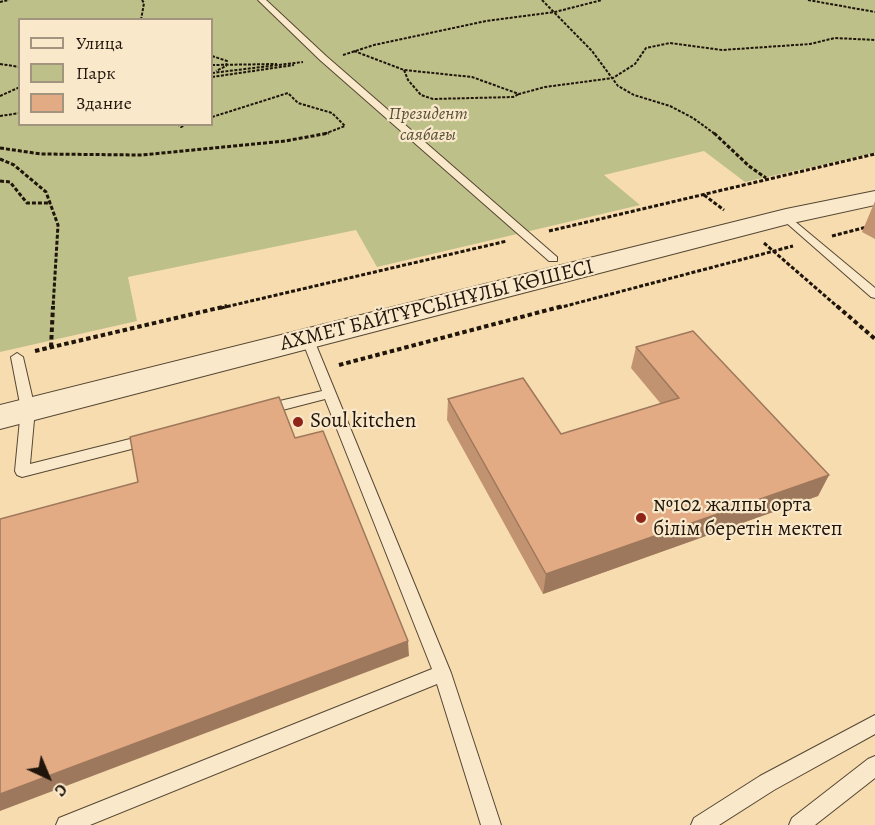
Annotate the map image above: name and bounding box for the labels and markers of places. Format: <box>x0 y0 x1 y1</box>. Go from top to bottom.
place label: Soul kitchen <box>310 409 416 435</box>
marker: Soul kitchen <box>291 415 305 429</box>
place label: №102 жалпы орта білім беретін мектеп <box>653 493 843 543</box>
marker: №102 жалпы орта білім беретін мектеп <box>634 511 648 525</box>

